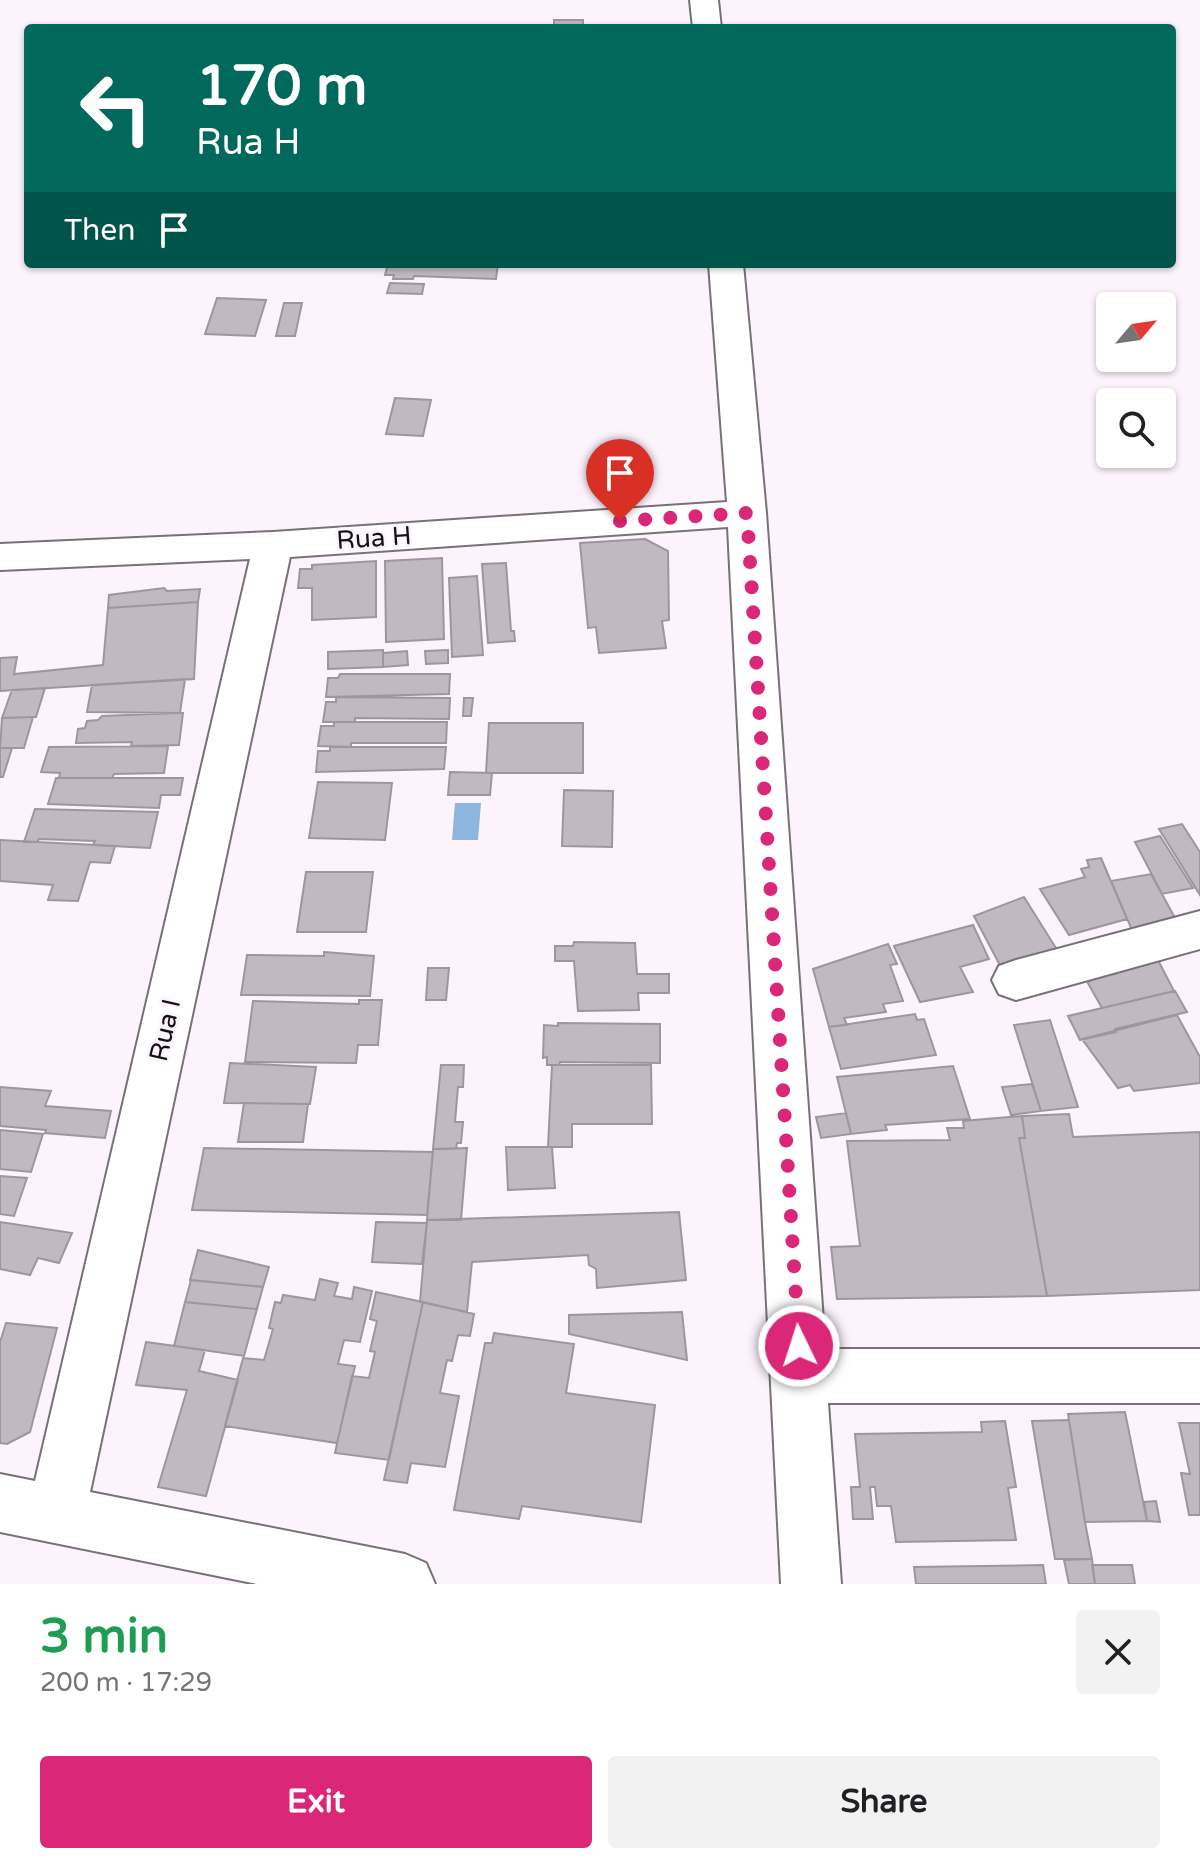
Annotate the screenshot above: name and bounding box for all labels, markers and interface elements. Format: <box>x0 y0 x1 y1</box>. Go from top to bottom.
text: 170 m <box>196 53 367 120</box>
icon: left <box>64 56 168 160</box>
text: Rua H <box>196 121 300 164</box>
icon: arrive <box>152 208 196 252</box>
text: Then <box>64 212 136 249</box>
north arrow <box>1096 292 1176 372</box>
map controls <box>1096 292 1176 468</box>
button: search <box>1096 388 1176 468</box>
pin <box>586 439 654 521</box>
icon: arrive <box>598 451 642 495</box>
street label: Rua H <box>335 520 413 556</box>
street label: Rua I <box>143 996 187 1064</box>
position arrow <box>757 1304 841 1388</box>
text: 3 min <box>40 1608 168 1666</box>
button: close <box>1076 1610 1160 1694</box>
text: 200 m · 17:29 <box>40 1667 212 1698</box>
button: Exit <box>40 1756 592 1848</box>
button: Share <box>608 1756 1160 1848</box>

